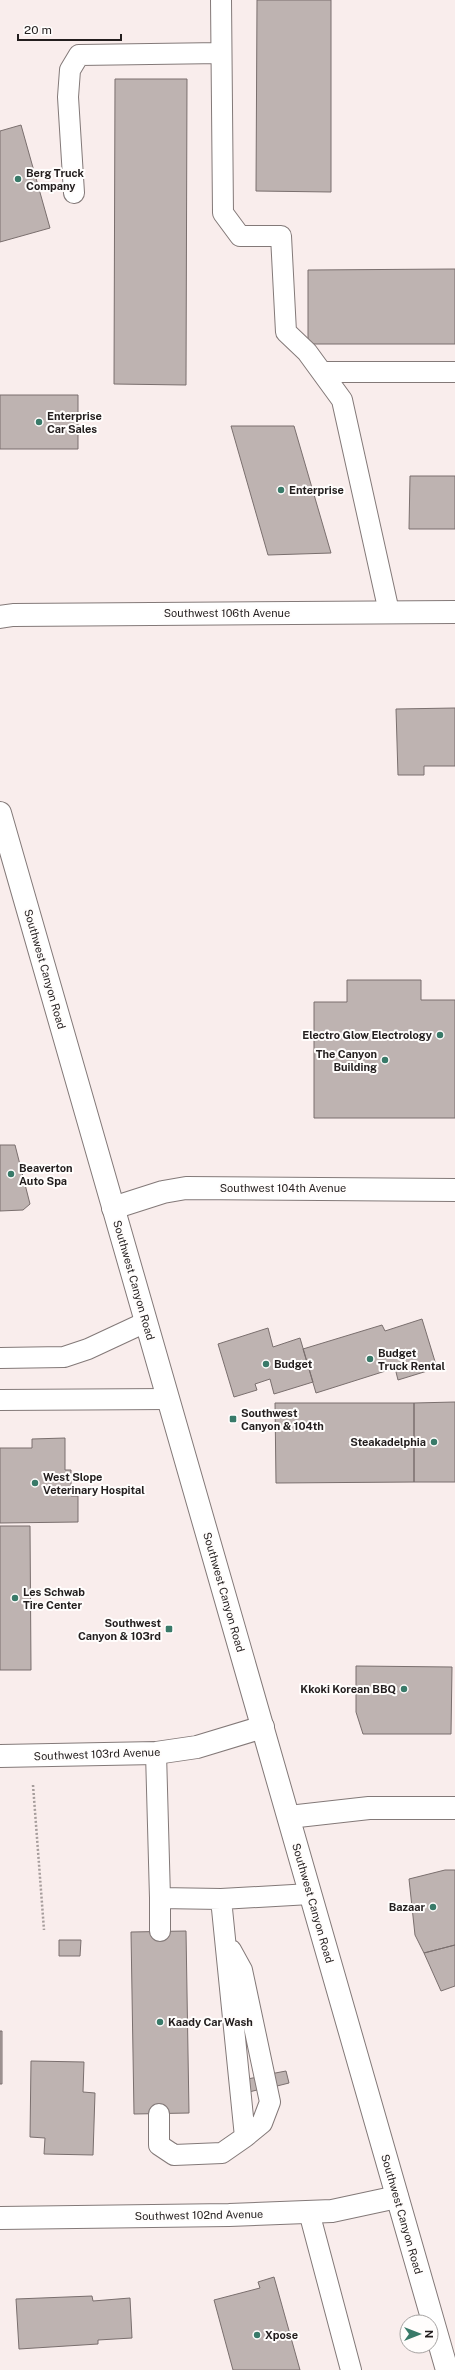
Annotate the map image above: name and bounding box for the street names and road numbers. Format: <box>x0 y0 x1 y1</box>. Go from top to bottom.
street label: Southwest 106th Avenue <box>164 607 290 619</box>
street label: Southwest Canyon Road <box>22 908 68 1030</box>
street label: Southwest 104th Avenue <box>220 1182 346 1194</box>
street label: Southwest Canyon Road <box>111 1219 157 1341</box>
street label: Southwest Canyon Road <box>201 1531 247 1653</box>
street label: Southwest 103rd Avenue <box>33 1746 161 1762</box>
street label: Southwest Canyon Road <box>290 1842 336 1964</box>
street label: Southwest Canyon Road <box>379 2153 425 2275</box>
street label: Southwest 102nd Avenue <box>135 2208 263 2222</box>

